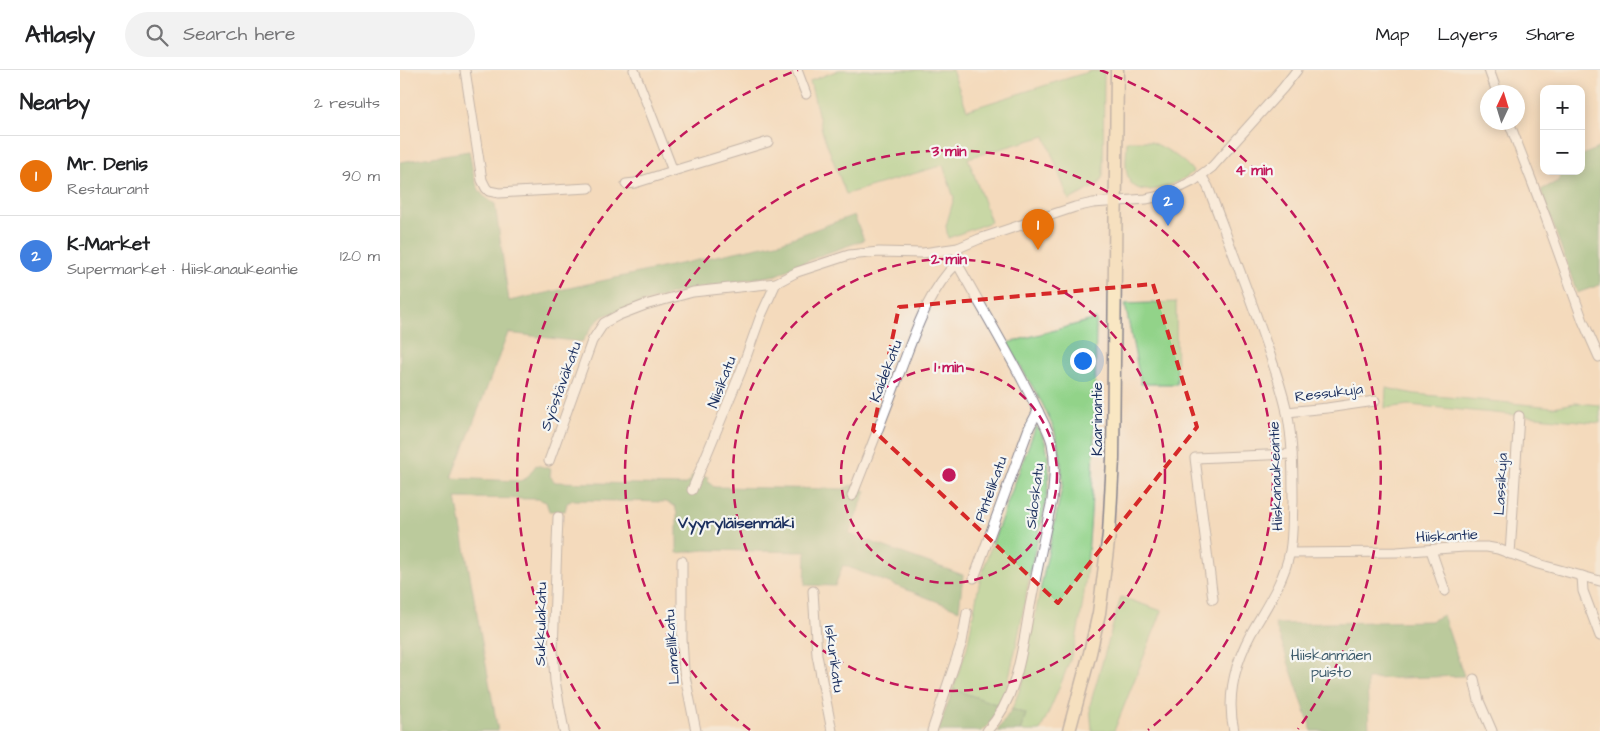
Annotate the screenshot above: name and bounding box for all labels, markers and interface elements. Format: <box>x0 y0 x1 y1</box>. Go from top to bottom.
search box <box>125 12 475 57</box>
text: Atlasly <box>25 18 95 52</box>
icon: search <box>143 21 171 49</box>
text: Search here <box>183 21 295 48</box>
text: Map <box>1375 22 1409 47</box>
text: Layers <box>1437 22 1498 47</box>
text: Share <box>1526 22 1575 47</box>
north arrow <box>1480 85 1525 130</box>
map controls <box>1540 85 1585 175</box>
button: + <box>1540 85 1585 130</box>
text: Nearby <box>20 88 90 117</box>
text: 2 results <box>314 92 380 114</box>
button: − <box>1540 130 1585 175</box>
text: 3 min <box>930 141 967 162</box>
text: Mr. Denis <box>67 151 148 178</box>
text: 4 min <box>1235 160 1273 181</box>
text: 1 <box>35 165 37 187</box>
text: 90 m <box>342 165 380 187</box>
text: Restaurant <box>67 178 149 200</box>
pin: 2 <box>1152 185 1184 226</box>
pin: 1 <box>1022 209 1054 250</box>
text: K-Market <box>67 231 150 258</box>
text: 2 <box>31 245 41 267</box>
text: 120 m <box>340 245 380 267</box>
text: 2 min <box>930 249 968 270</box>
text: Supermarket · Hiiskanaukeantie <box>67 258 298 280</box>
street label: Kaidekatu <box>864 336 908 405</box>
street label: Syöstäväkatu <box>535 338 588 434</box>
your location <box>1070 348 1096 374</box>
street label: Niisikatu <box>702 353 742 411</box>
text: 1 min <box>934 357 964 378</box>
street label: Ressukuja <box>1294 378 1365 408</box>
street label: Kaarinantie <box>1087 382 1108 456</box>
street label: Hiiskanaukeantie <box>1264 421 1288 531</box>
street label: Lassikuja <box>1489 452 1513 516</box>
street label: Pintelikatu <box>969 453 1013 525</box>
street label: Sidoskatu <box>1021 462 1049 530</box>
centre of rings <box>940 466 958 484</box>
district label: Vyyryläisenmäki <box>677 512 794 535</box>
street label: Hiiskantie <box>1416 524 1478 548</box>
street label: Sukkulakatu <box>530 582 552 666</box>
street label: Lamellikatu <box>659 608 685 685</box>
street label: Iskurikatu <box>819 624 849 694</box>
park label: Hiiskanmäen puisto <box>1291 645 1372 683</box>

